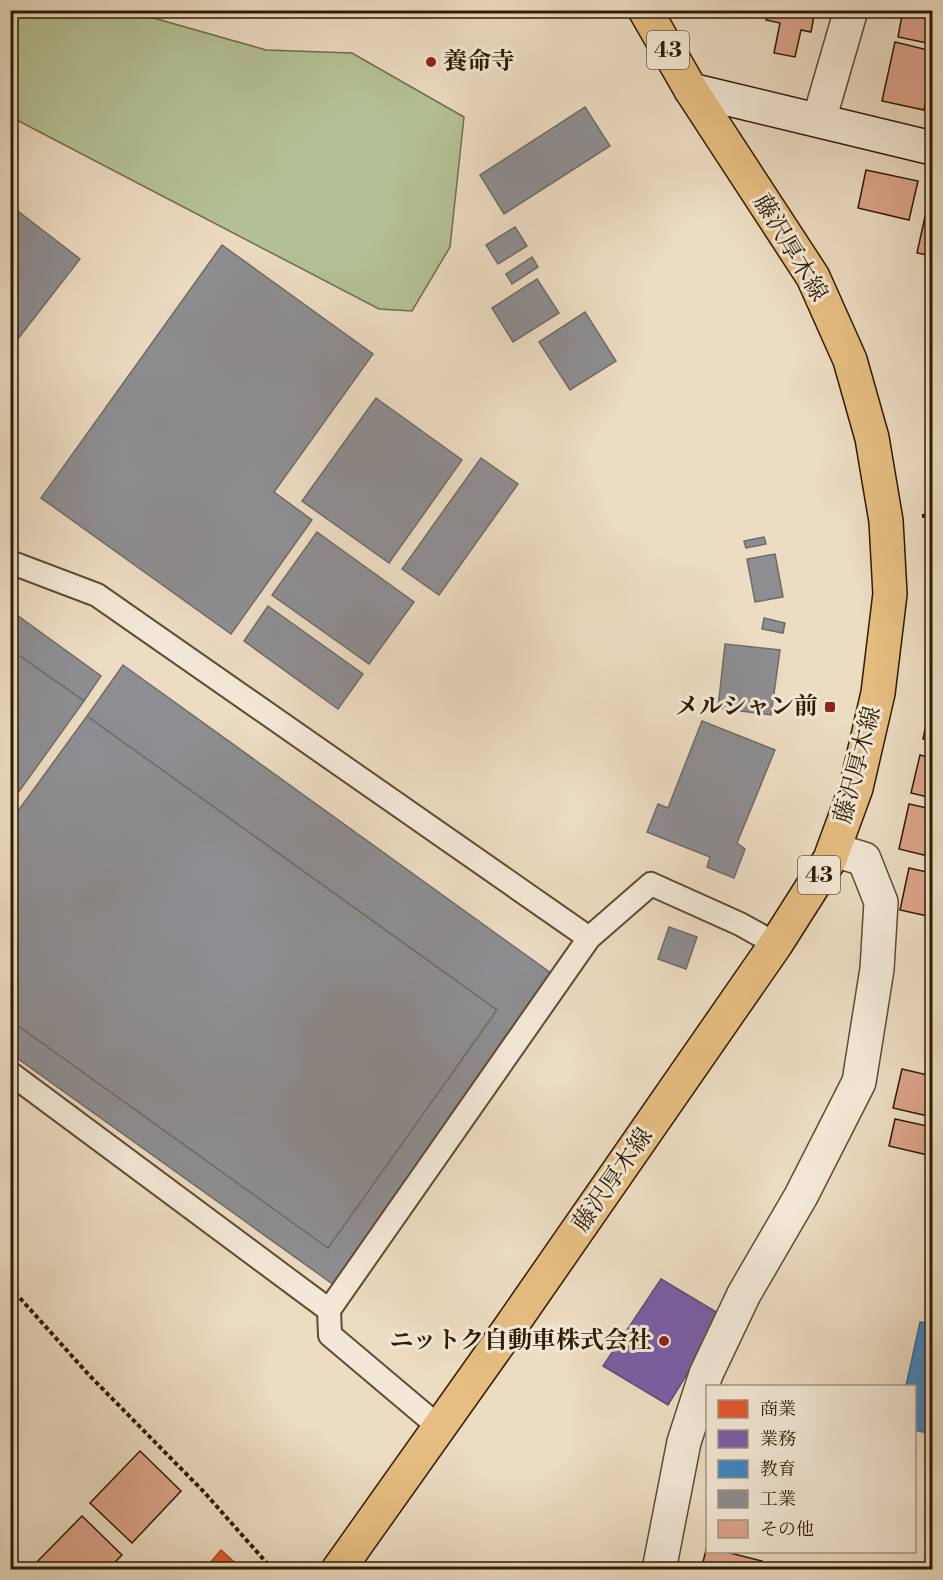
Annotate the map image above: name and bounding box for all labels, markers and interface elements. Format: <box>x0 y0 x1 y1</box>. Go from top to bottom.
road number: 43 <box>647 31 689 69</box>
place label: 養命寺 <box>443 47 515 77</box>
marker: 養命寺 <box>424 55 438 69</box>
street label: 藤沢厚木線 <box>746 189 834 307</box>
place label: メルシャン前 <box>675 692 818 722</box>
marker: メルシャン前 <box>823 700 837 714</box>
street label: 藤沢厚木線 <box>828 703 888 827</box>
road number: 43 <box>798 856 840 894</box>
street label: 藤沢厚木線 <box>566 1122 660 1238</box>
place label: ニットク自動車株式会社 <box>389 1326 652 1356</box>
marker: ニットク自動車株式会社 <box>657 1334 671 1348</box>
legend <box>706 1385 916 1553</box>
text: 商業 <box>760 1398 796 1421</box>
text: 業務 <box>760 1428 796 1451</box>
text: 教育 <box>760 1458 796 1481</box>
text: 工業 <box>760 1488 796 1511</box>
text: その他 <box>760 1518 814 1541</box>

